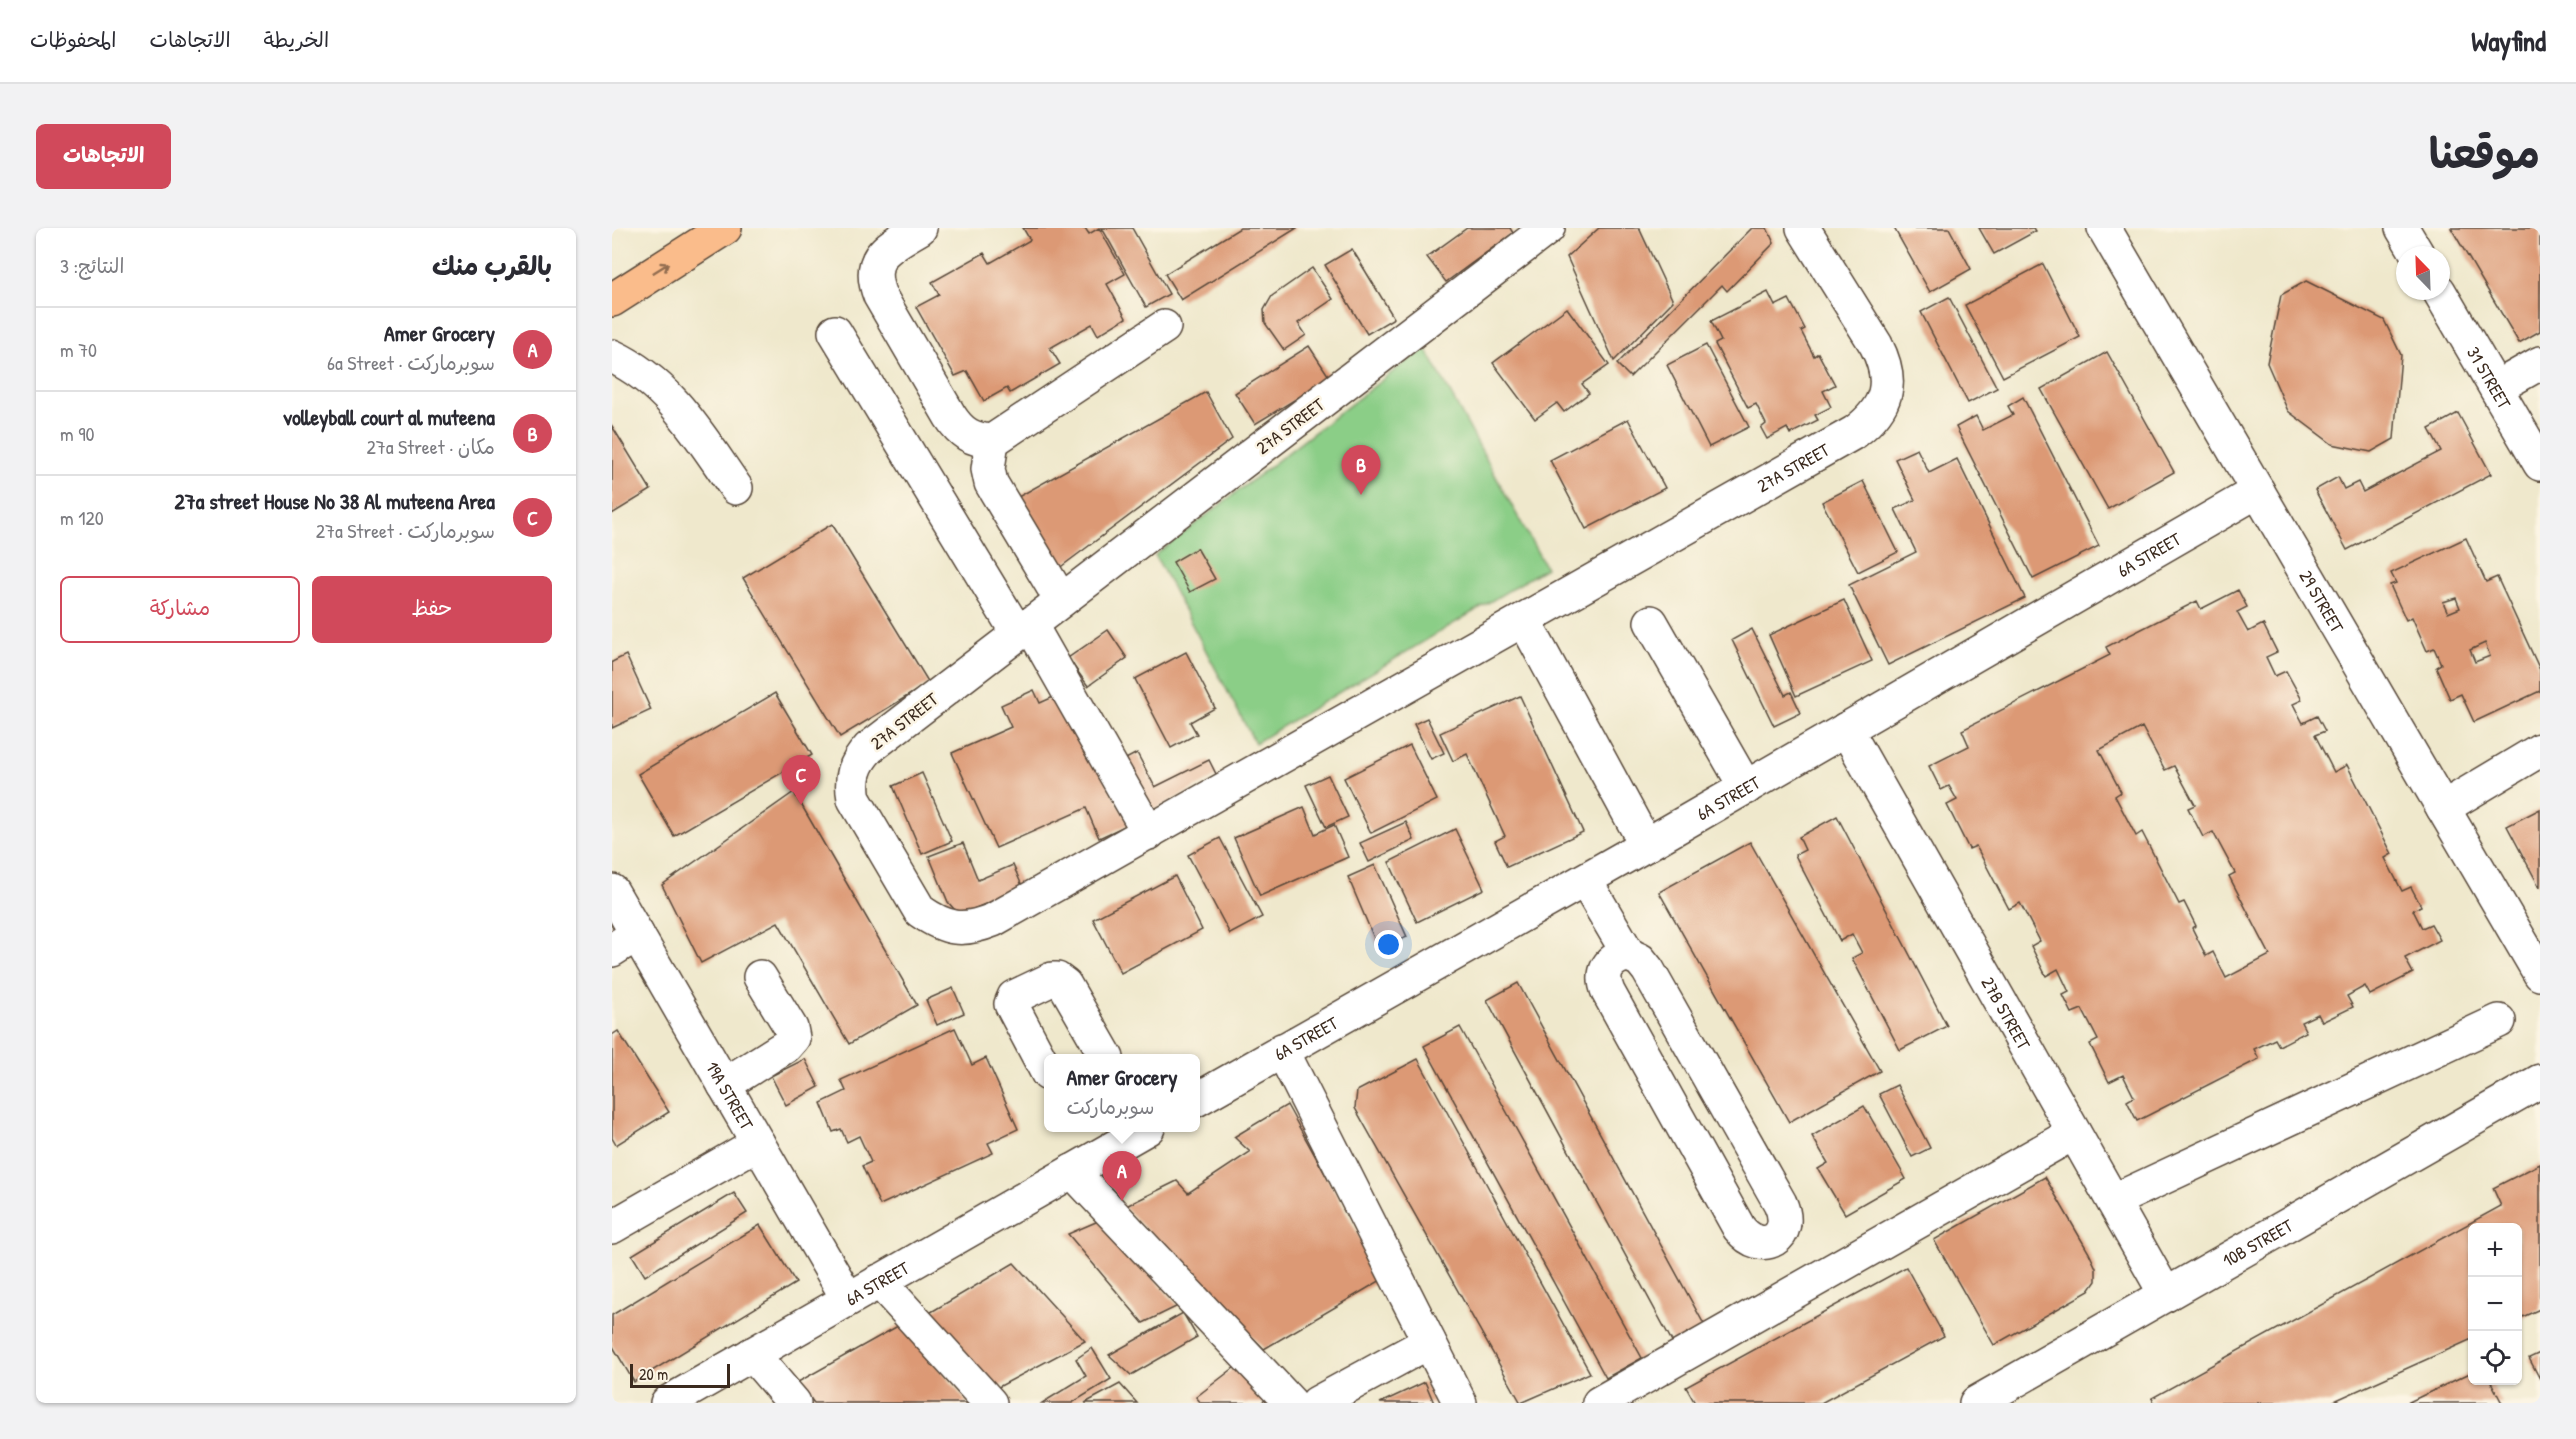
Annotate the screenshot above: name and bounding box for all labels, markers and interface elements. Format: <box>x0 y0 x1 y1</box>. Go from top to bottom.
text: Wayfind <box>2471 22 2546 60</box>
text: المحفوظات <box>30 25 116 54</box>
text: الاتجاهات <box>149 25 231 54</box>
text: الخريطة <box>264 25 329 54</box>
button: الاتجاهات <box>36 124 171 189</box>
text: موقعنا <box>2429 124 2540 181</box>
north arrow <box>2396 246 2450 300</box>
text: بالقرب منك <box>432 248 552 283</box>
text: النتائج: 3 <box>60 252 124 279</box>
one-way arrow <box>653 262 670 275</box>
text: Amer Grocery <box>384 318 495 348</box>
text: 70 m <box>60 336 97 363</box>
text: A <box>528 336 537 363</box>
street label: 31 STREET <box>2461 342 2518 414</box>
text: سوبرماركت · 6a Street <box>327 349 495 376</box>
street label: 27A STREET <box>1251 392 1330 460</box>
text: volleyball court al muteena <box>283 402 495 432</box>
text: 90 m <box>60 420 95 447</box>
text: B <box>527 420 538 447</box>
text: مكان · 27a Street <box>366 433 495 460</box>
street label: 27A STREET <box>1752 436 1834 498</box>
pin: B <box>1342 446 1380 495</box>
text: 27a street House No 38 Al muteena Area <box>174 486 495 516</box>
text: 120 m <box>60 504 104 531</box>
text: C <box>527 504 538 531</box>
text: سوبرماركت · 27a Street <box>316 517 495 544</box>
street label: 6A STREET <box>2112 526 2186 582</box>
street label: 29 STREET <box>2294 565 2350 637</box>
button: مشاركة <box>60 576 300 643</box>
button: حفظ <box>312 576 552 643</box>
street label: 27A STREET <box>865 686 943 755</box>
pin: C <box>782 756 820 805</box>
street label: 6A STREET <box>1692 769 1765 826</box>
your location <box>1374 930 1403 959</box>
street label: 27B STREET <box>1976 972 2037 1054</box>
street label: 6A STREET <box>1269 1010 1342 1066</box>
popup <box>1044 1054 1200 1132</box>
street label: 19A STREET <box>700 1056 760 1135</box>
text: Amer Grocery <box>1067 1062 1177 1092</box>
text: سوبرماركت <box>1067 1093 1154 1120</box>
pin: A <box>1102 1152 1142 1201</box>
street label: 10B STREET <box>2218 1212 2298 1272</box>
map controls <box>2468 1223 2522 1385</box>
button: + <box>2468 1223 2522 1277</box>
street label: 6A STREET <box>841 1255 914 1311</box>
button: − <box>2468 1277 2522 1331</box>
button: locate <box>2468 1331 2522 1385</box>
scale bar <box>630 1361 730 1388</box>
text: 20 m <box>639 1363 668 1385</box>

